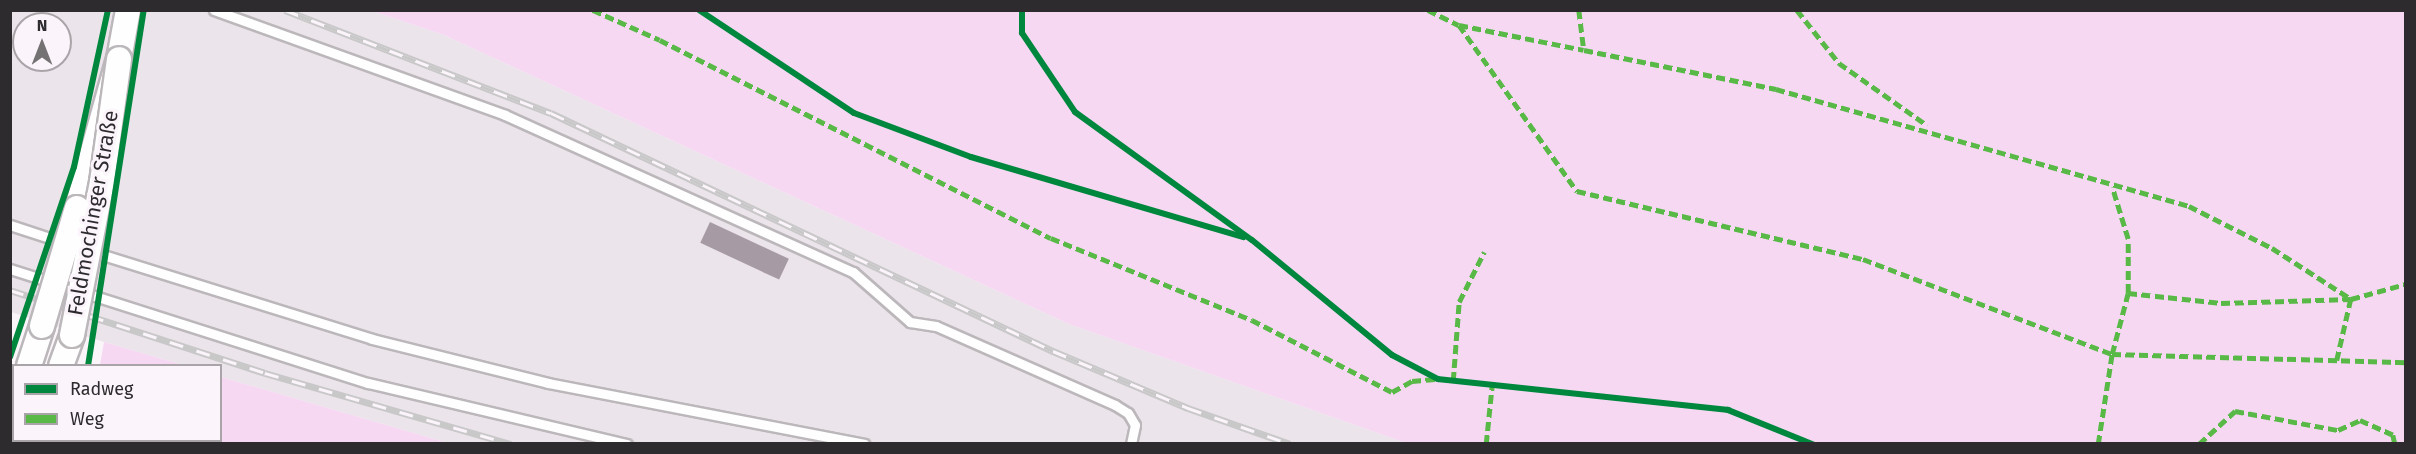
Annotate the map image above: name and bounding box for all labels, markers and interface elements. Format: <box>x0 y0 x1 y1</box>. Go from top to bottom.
north arrow <box>12 12 72 72</box>
text: N <box>37 16 47 35</box>
street label: Feldmochinger Straße <box>63 108 123 318</box>
legend <box>12 364 222 442</box>
text: Radweg <box>70 378 133 400</box>
text: Weg <box>70 408 104 430</box>

